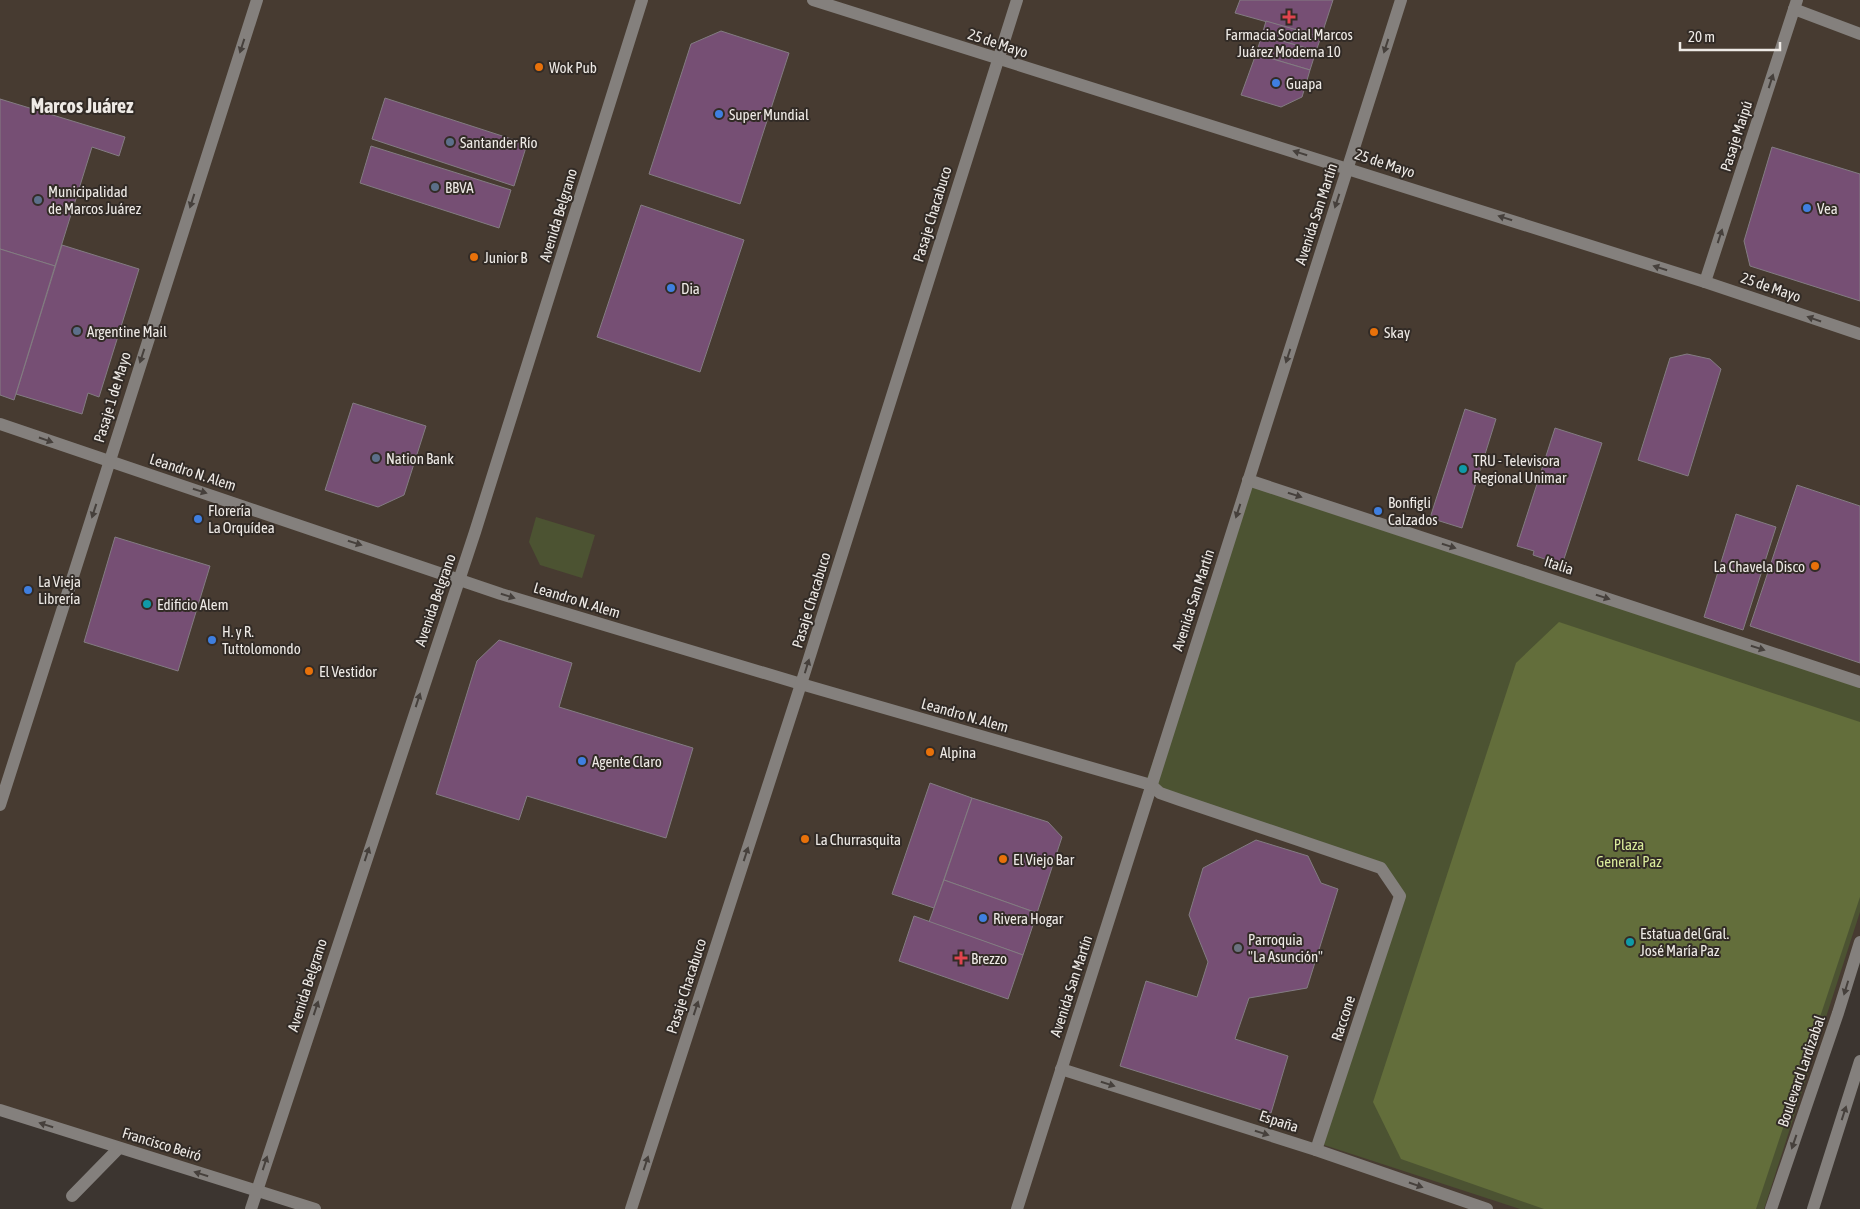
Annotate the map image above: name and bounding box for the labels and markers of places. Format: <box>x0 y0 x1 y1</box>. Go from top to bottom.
marker: Farmacia Social Marcos Juárez Moderna 10 <box>1283 11 1295 23</box>
place label: Farmacia Social Marcos Juárez Moderna 10 <box>1225 26 1353 60</box>
place label: Wok Pub <box>549 59 597 76</box>
marker: Wok Pub <box>533 61 545 73</box>
place label: Guapa <box>1286 75 1322 92</box>
marker: Guapa <box>1270 77 1282 89</box>
place label: Super Mundial <box>729 106 809 123</box>
marker: Super Mundial <box>713 108 725 120</box>
place label: Santander Río <box>460 134 538 151</box>
marker: Santander Río <box>444 136 456 148</box>
place label: BBVA <box>445 179 474 196</box>
marker: BBVA <box>429 181 441 193</box>
place label: Municipalidad de Marcos Juárez <box>48 183 142 217</box>
marker: Municipalidad de Marcos Juárez <box>32 194 44 206</box>
place label: Vea <box>1817 200 1838 217</box>
marker: Vea <box>1801 202 1813 214</box>
place label: Junior B <box>484 249 527 266</box>
marker: Junior B <box>468 251 480 263</box>
place label: Dia <box>681 280 700 297</box>
marker: Dia <box>665 282 677 294</box>
place label: Argentine Mail <box>87 323 167 340</box>
place label: Skay <box>1384 324 1410 341</box>
marker: Argentine Mail <box>71 325 83 337</box>
marker: Skay <box>1368 326 1380 338</box>
place label: Nation Bank <box>386 450 454 467</box>
marker: Nation Bank <box>370 452 382 464</box>
place label: TRU - Televisora Regional Unimar <box>1473 452 1567 486</box>
marker: TRU - Televisora Regional Unimar <box>1457 463 1469 475</box>
place label: Bonfigli Calzados <box>1388 494 1438 528</box>
place label: Florería La Orquídea <box>208 502 275 536</box>
marker: Bonfigli Calzados <box>1372 505 1384 517</box>
marker: Florería La Orquídea <box>192 513 204 525</box>
place label: La Chavela Disco <box>1714 558 1805 575</box>
marker: La Chavela Disco <box>1809 560 1821 572</box>
place label: La Vieja Librería <box>38 573 81 607</box>
marker: La Vieja Librería <box>22 584 34 596</box>
place label: Edificio Alem <box>157 596 228 613</box>
marker: Edificio Alem <box>141 598 153 610</box>
place label: H. y R. Tuttolomondo <box>222 623 301 657</box>
marker: H. y R. Tuttolomondo <box>206 634 218 646</box>
place label: El Vestidor <box>319 663 377 680</box>
marker: El Vestidor <box>303 665 315 677</box>
place label: Alpina <box>940 744 976 761</box>
marker: Alpina <box>924 746 936 758</box>
place label: Agente Claro <box>592 753 662 770</box>
marker: Agente Claro <box>576 755 588 767</box>
place label: La Churrasquita <box>815 831 901 848</box>
marker: La Churrasquita <box>799 833 811 845</box>
place label: El Viejo Bar <box>1013 851 1075 868</box>
marker: El Viejo Bar <box>997 853 1009 865</box>
place label: Rivera Hogar <box>993 910 1064 927</box>
marker: Rivera Hogar <box>977 912 989 924</box>
place label: Estatua del Gral. José María Paz <box>1640 925 1730 959</box>
place label: Parroquia "La Asunción" <box>1248 931 1323 965</box>
marker: Estatua del Gral. José María Paz <box>1624 936 1636 948</box>
marker: Parroquia "La Asunción" <box>1232 942 1244 954</box>
place label: Brezzo <box>971 950 1007 967</box>
marker: Brezzo <box>955 952 967 964</box>

